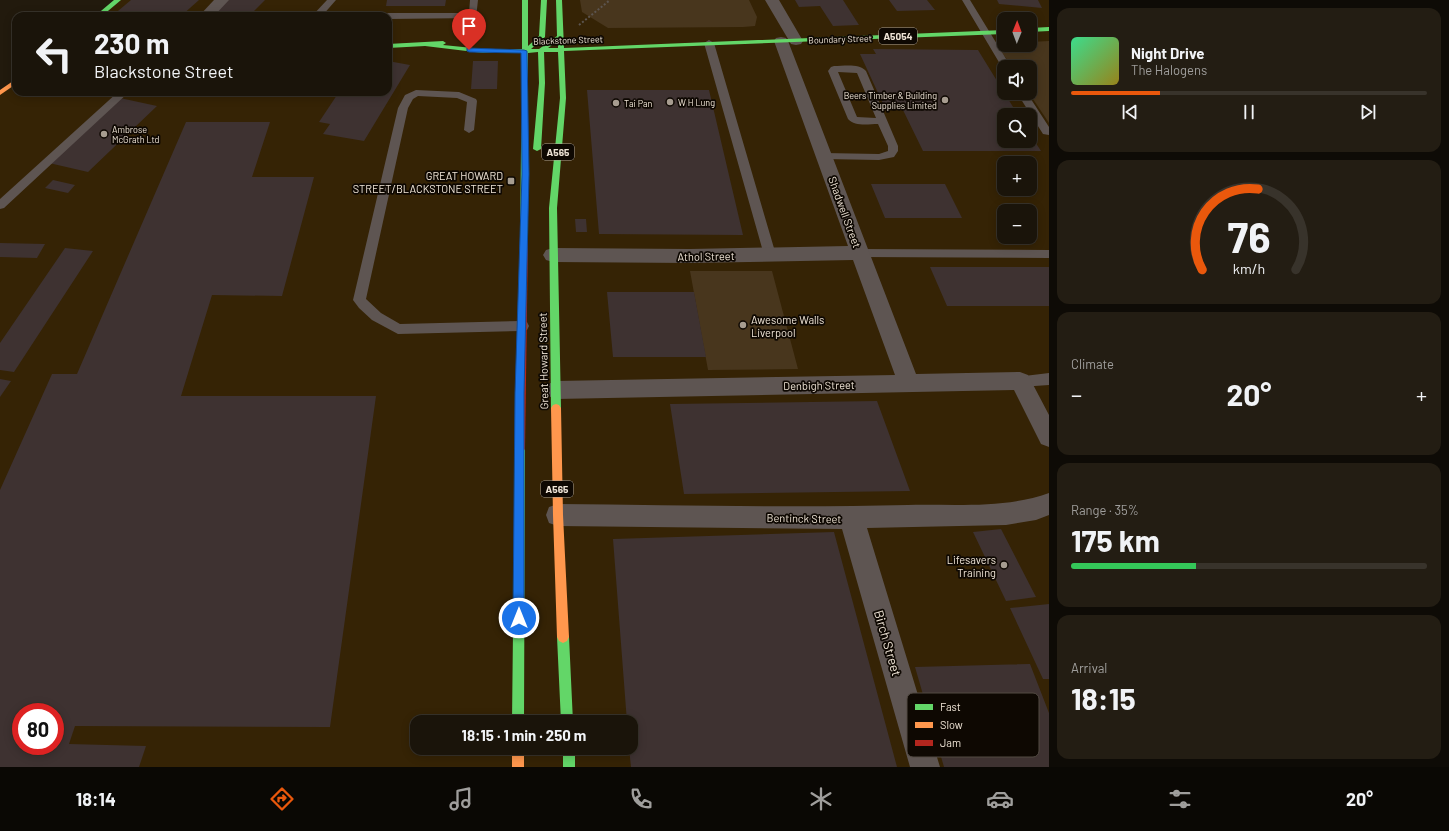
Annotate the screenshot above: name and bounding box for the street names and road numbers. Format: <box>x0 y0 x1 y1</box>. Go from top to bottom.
road number: A5054 <box>879 28 917 44</box>
street label: Boundary Street <box>808 32 872 46</box>
street label: Blackstone Street <box>533 33 603 47</box>
road number: A565 <box>542 144 574 160</box>
street label: Shadwell Street <box>826 175 864 249</box>
street label: Athol Street <box>677 249 735 263</box>
street label: Great Howard Street <box>536 312 550 410</box>
street label: Denbigh Street <box>783 378 855 392</box>
road number: A565 <box>541 481 573 497</box>
street label: Bentinck Street <box>766 511 842 525</box>
street label: Birch Street <box>871 608 905 678</box>

